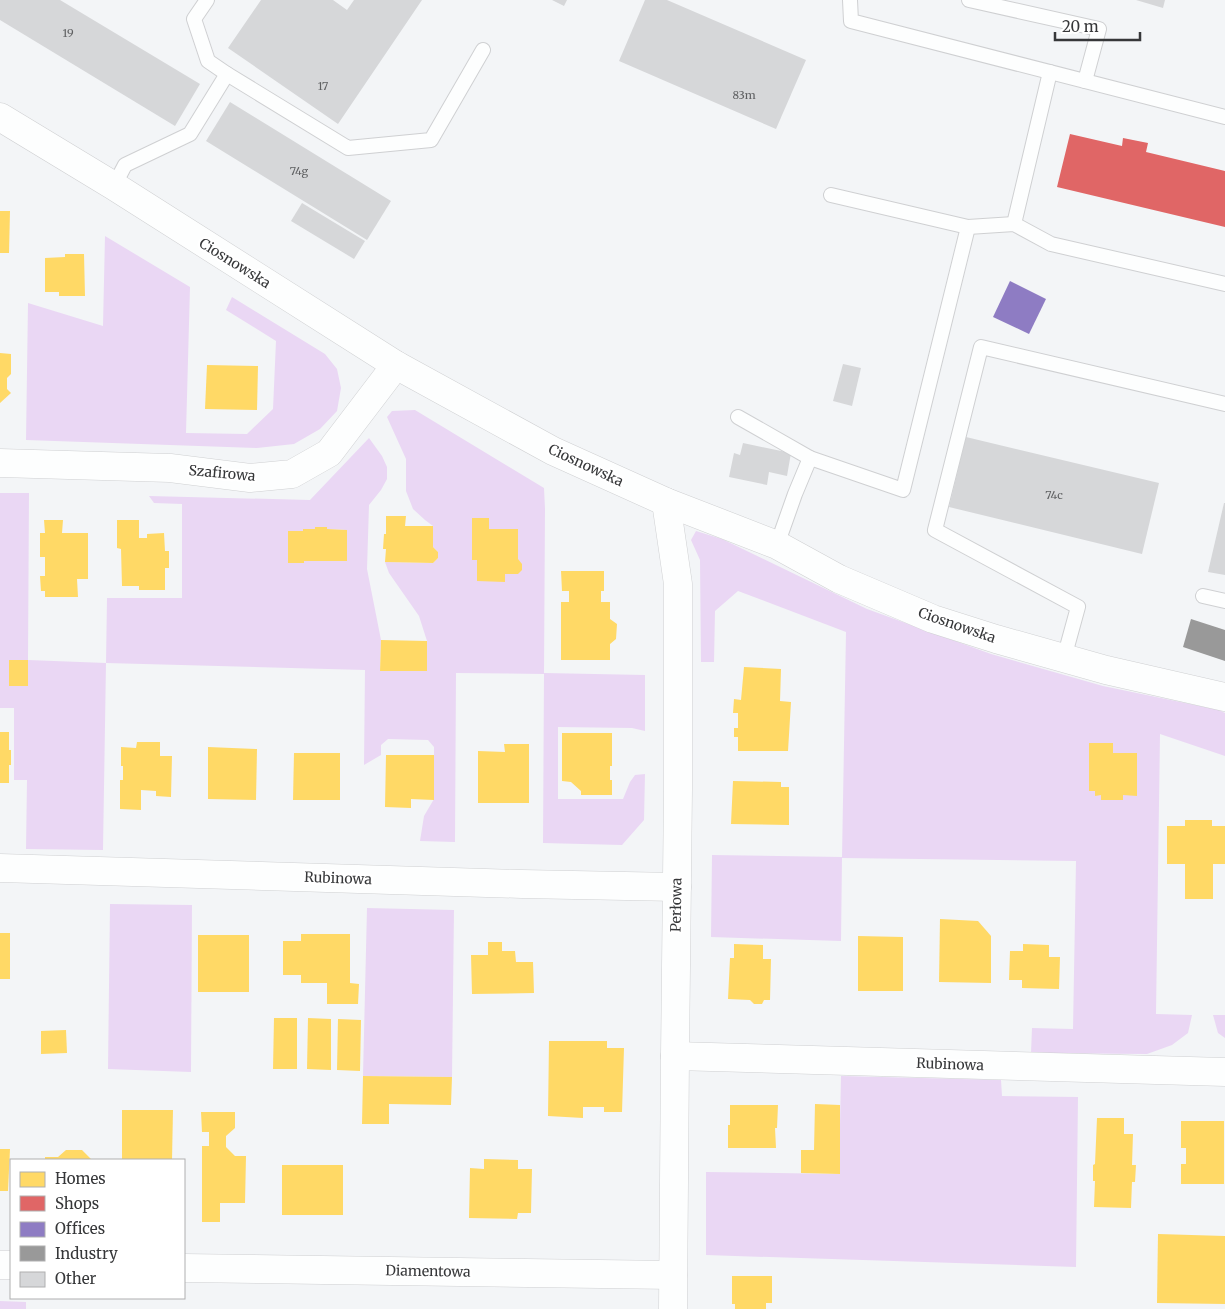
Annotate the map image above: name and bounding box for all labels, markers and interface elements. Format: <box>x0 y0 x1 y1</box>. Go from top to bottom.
scale bar <box>1055 10 1140 42</box>
text: 20 m <box>1062 17 1099 36</box>
house number: 19 <box>62 26 74 40</box>
house number: 17 <box>318 79 328 93</box>
house number: 83m <box>732 88 756 102</box>
house number: 74g <box>290 164 309 178</box>
street label: Ciosnowska <box>196 234 274 292</box>
street label: Ciosnowska <box>546 440 627 490</box>
street label: Szafirowa <box>188 461 257 485</box>
house number: 74c <box>1045 488 1063 502</box>
street label: Ciosnowska <box>916 603 999 647</box>
street label: Rubinowa <box>304 868 373 888</box>
street label: Perłowa <box>667 877 685 932</box>
street label: Rubinowa <box>916 1054 985 1074</box>
legend <box>10 1159 185 1299</box>
text: Homes <box>55 1169 106 1188</box>
text: Shops <box>55 1194 99 1213</box>
text: Offices <box>55 1219 105 1238</box>
text: Industry <box>55 1244 118 1263</box>
street label: Diamentowa <box>385 1261 471 1281</box>
text: Other <box>55 1269 97 1288</box>

